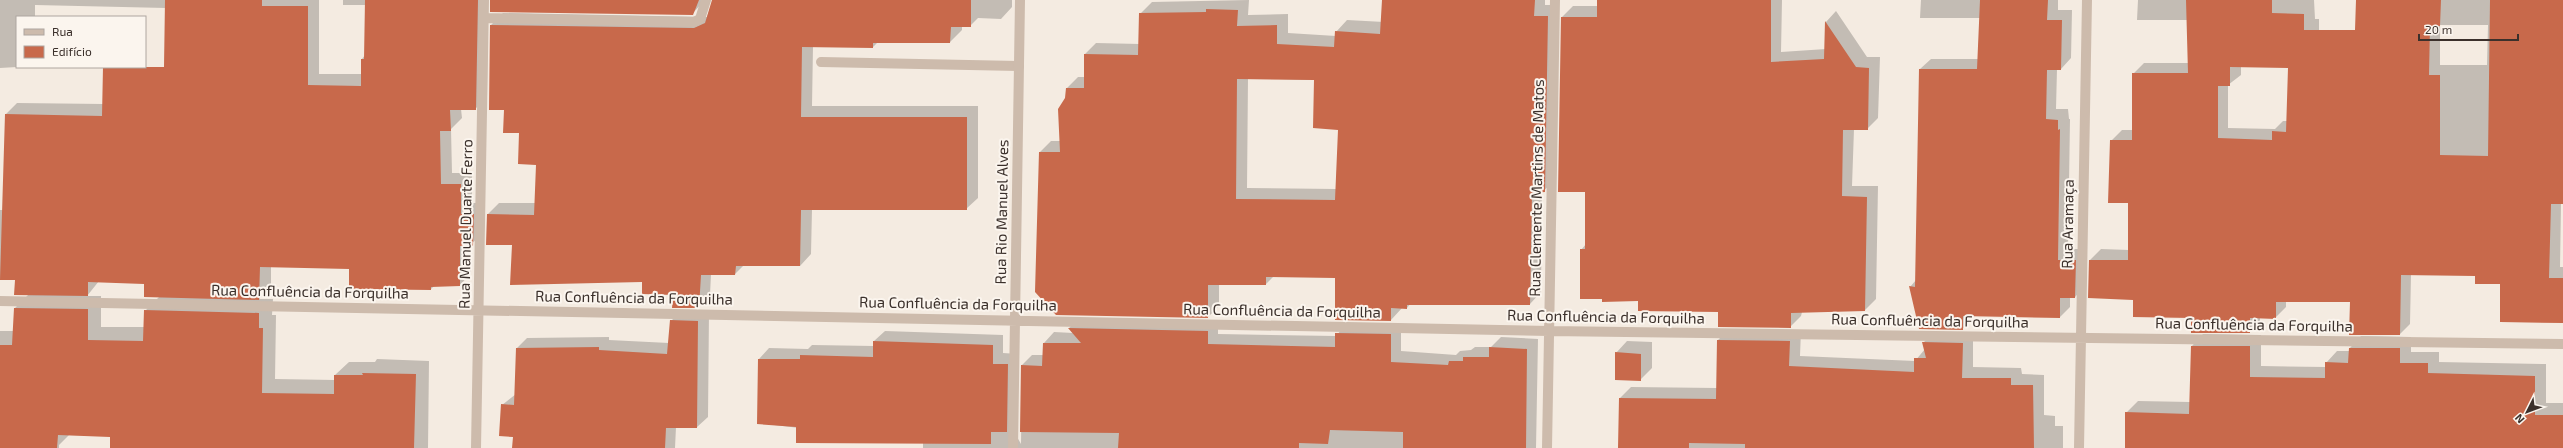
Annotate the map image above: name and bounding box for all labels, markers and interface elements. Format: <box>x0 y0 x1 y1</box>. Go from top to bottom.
legend <box>16 16 146 68</box>
scale bar <box>2419 16 2518 42</box>
text: 20 m <box>2425 22 2452 36</box>
text: Rua <box>52 24 73 38</box>
text: Edifício <box>52 44 92 58</box>
street label: Rua Clemente Martins de Matos <box>1525 79 1547 297</box>
street label: Rua Manuel Duarte Ferro <box>455 139 475 309</box>
street label: Rua Rio Manuel Alves <box>991 139 1011 285</box>
street label: Rua Aramaça <box>2057 179 2078 269</box>
street label: Rua Confluência da Forquilha <box>211 280 409 302</box>
street label: Rua Confluência da Forquilha <box>535 286 733 308</box>
street label: Rua Confluência da Forquilha <box>859 292 1057 314</box>
street label: Rua Confluência da Forquilha <box>1183 299 1381 321</box>
street label: Rua Confluência da Forquilha <box>1507 305 1705 327</box>
street label: Rua Confluência da Forquilha <box>1831 309 2029 331</box>
street label: Rua Confluência da Forquilha <box>2155 313 2353 335</box>
north arrow <box>2507 392 2547 432</box>
text: N <box>2512 412 2527 426</box>

